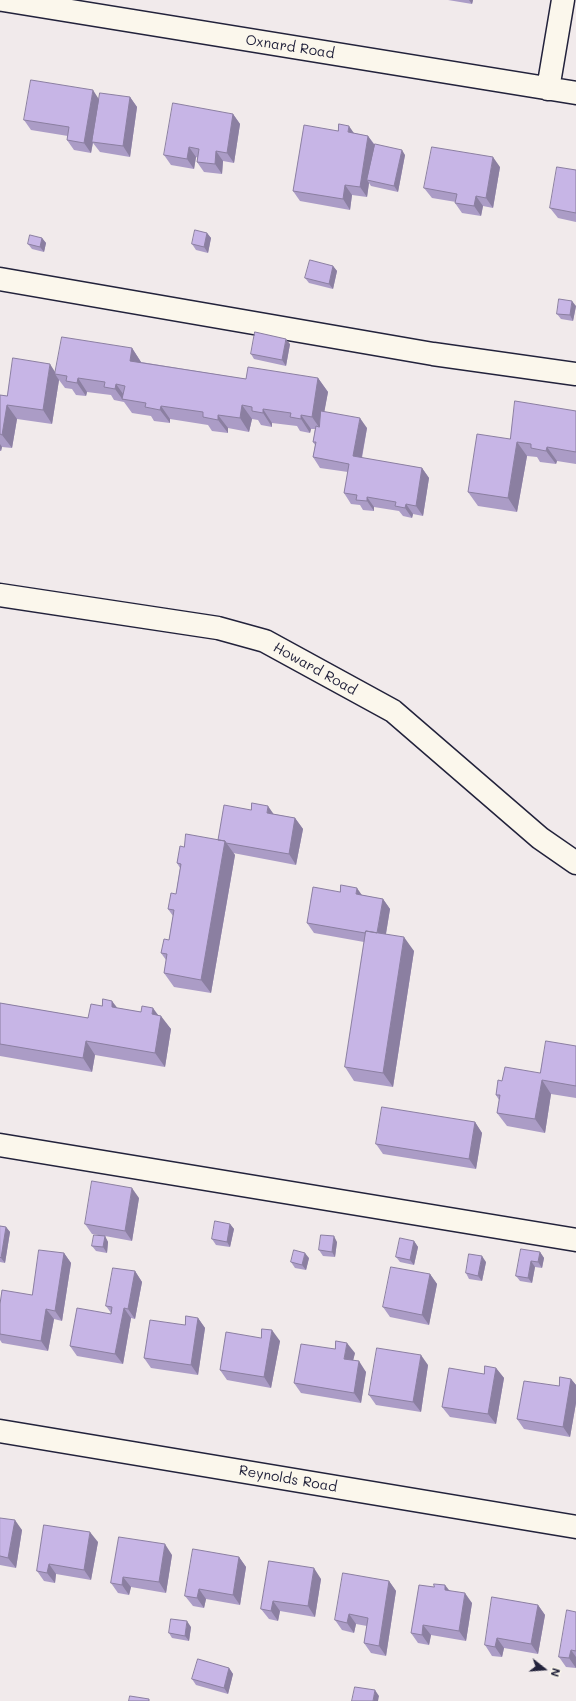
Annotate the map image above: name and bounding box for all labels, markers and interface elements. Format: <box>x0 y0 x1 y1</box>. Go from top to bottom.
street label: Oxnard Road <box>244 32 336 62</box>
street label: Howard Road <box>270 639 360 699</box>
street label: Reynolds Road <box>238 1462 338 1496</box>
north arrow <box>524 1649 564 1689</box>
text: N <box>548 1666 564 1679</box>

